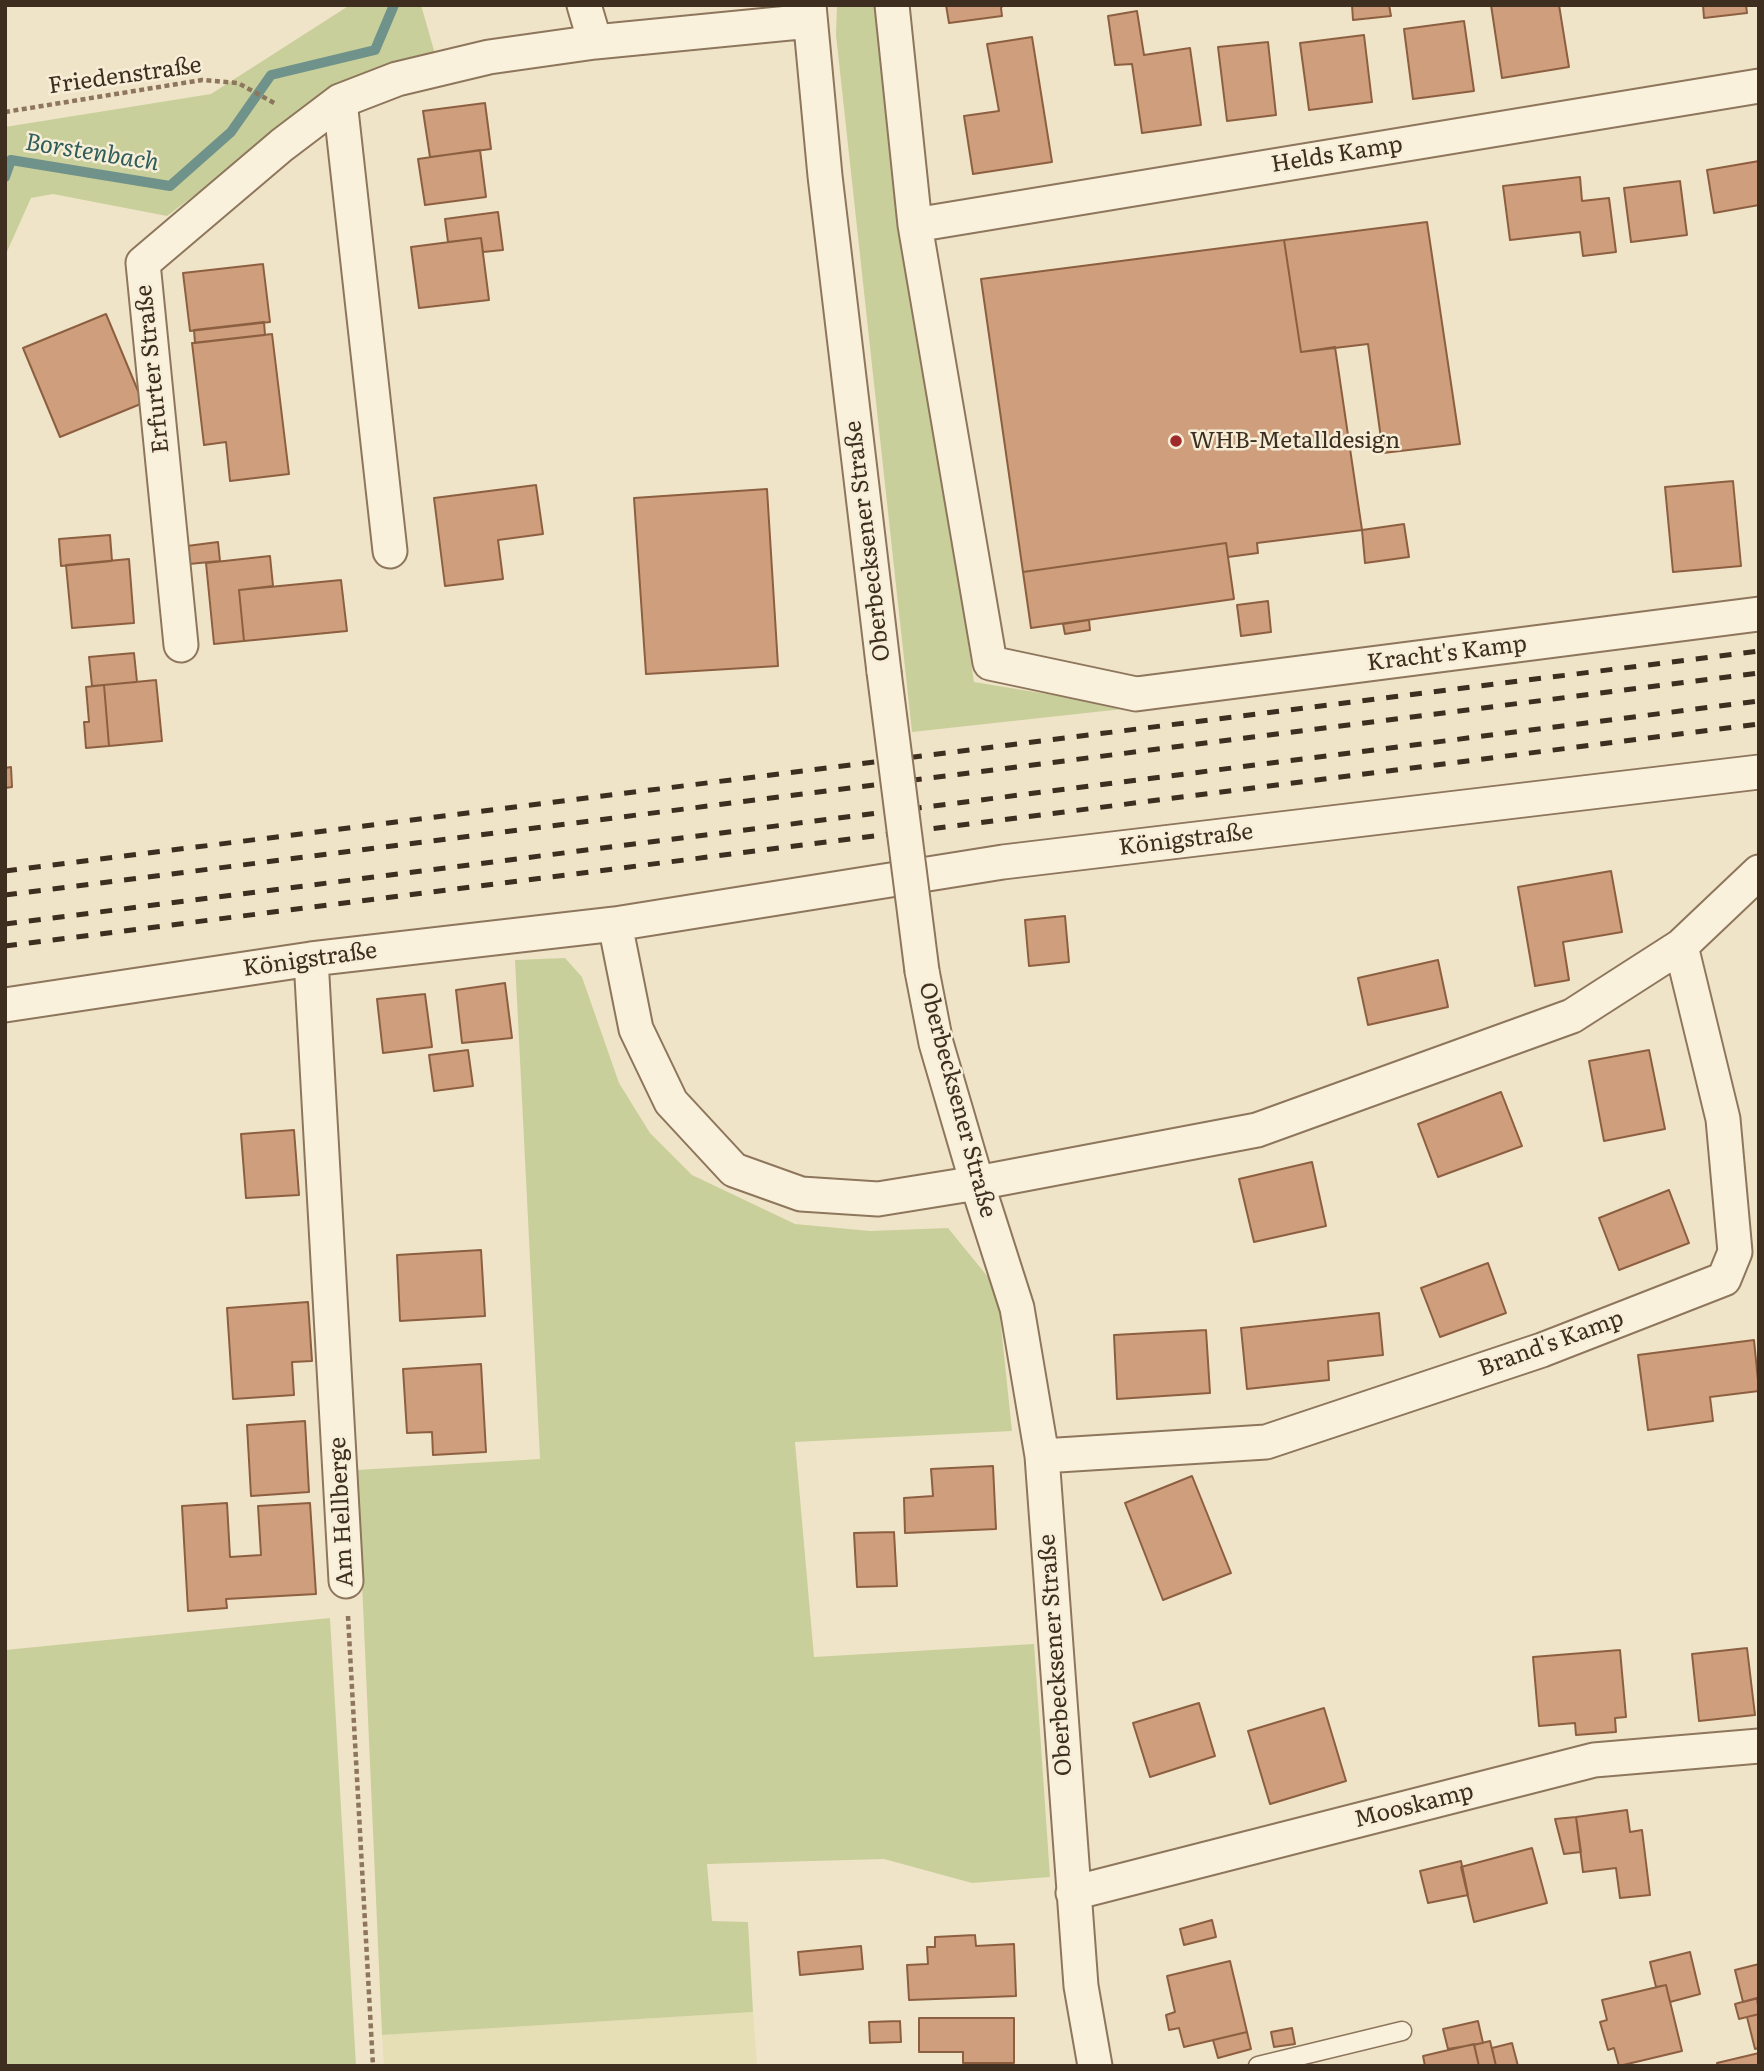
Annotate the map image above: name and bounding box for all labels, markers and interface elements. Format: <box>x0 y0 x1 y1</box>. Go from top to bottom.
street label: Friedenstraße <box>47 52 203 100</box>
water label: Borstenbach <box>23 128 161 178</box>
street label: Helds Kamp <box>1269 131 1405 179</box>
street label: Erfurter Straße <box>130 283 176 455</box>
street label: Oberbecksener Straße <box>840 419 896 663</box>
place label: WHB-Metalldesign <box>1190 427 1400 455</box>
marker: WHB-Metalldesign <box>1168 433 1184 449</box>
street label: Kracht's Kamp <box>1366 631 1528 677</box>
street label: Königstraße <box>1117 818 1255 862</box>
street label: Königstraße <box>241 937 379 983</box>
street label: Oberbecksener Straße <box>912 979 1002 1221</box>
street label: Brand's Kamp <box>1475 1305 1627 1383</box>
street label: Am Hellberge <box>324 1436 360 1588</box>
street label: Oberbecksener Straße <box>1034 1533 1078 1777</box>
street label: Mooskamp <box>1351 1778 1477 1834</box>

